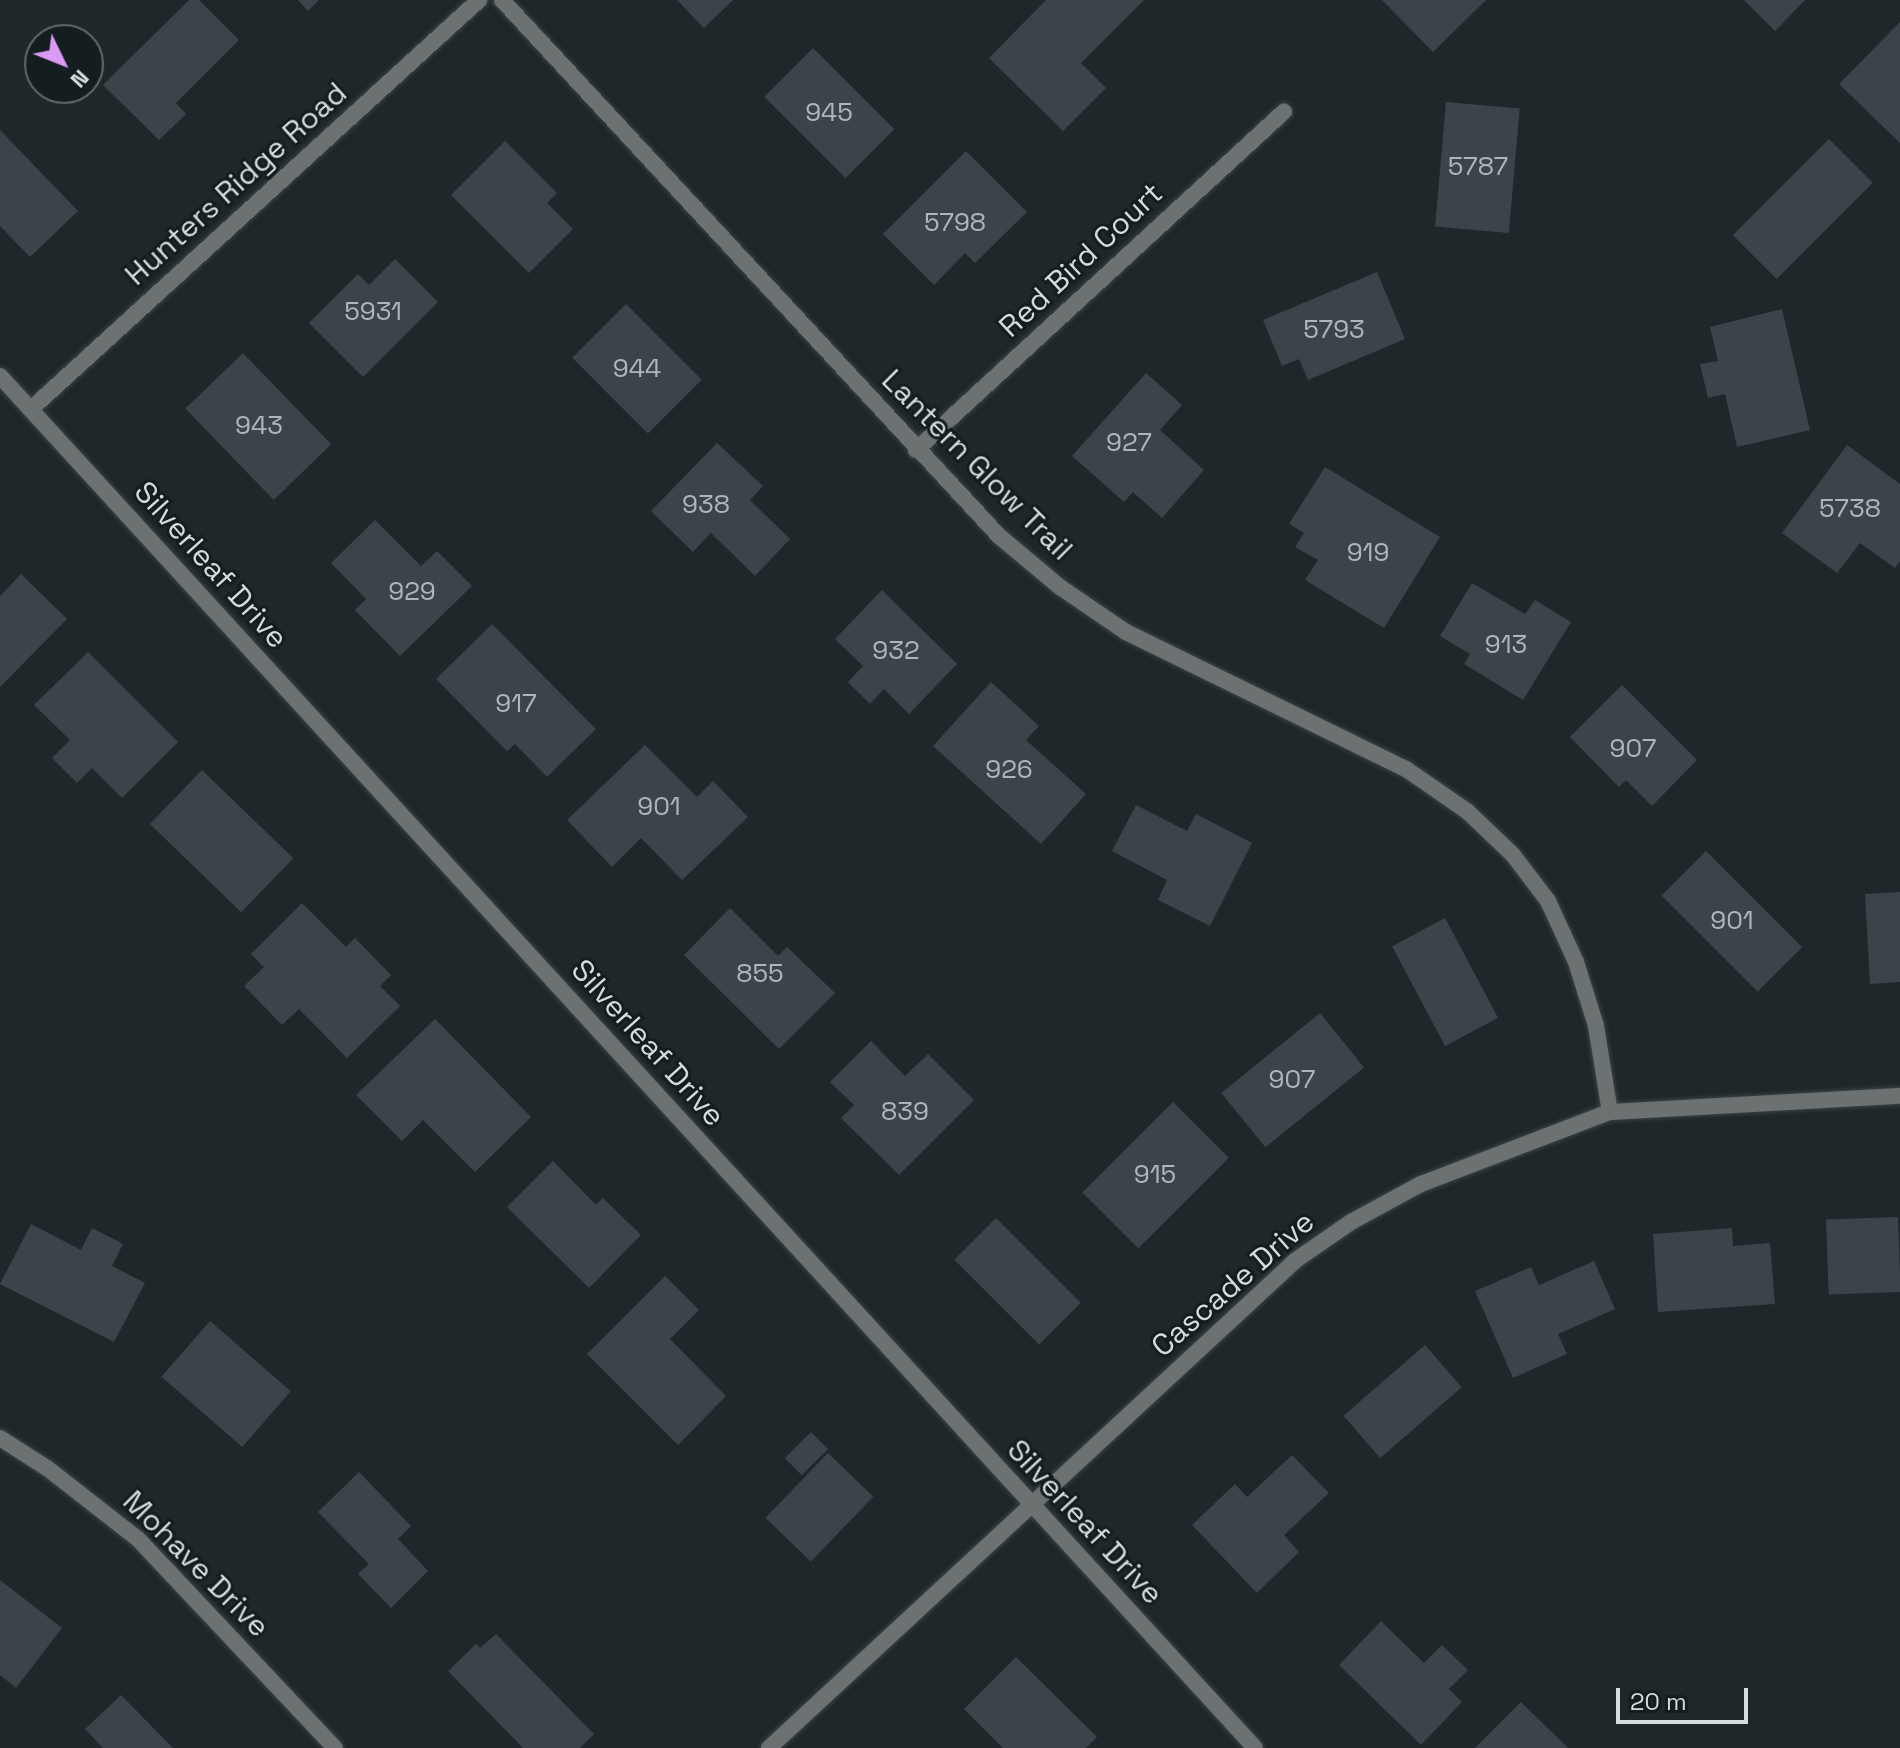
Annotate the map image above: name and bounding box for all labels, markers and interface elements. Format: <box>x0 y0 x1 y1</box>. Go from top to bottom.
north arrow <box>24 24 104 104</box>
text: N <box>65 64 95 94</box>
street label: Hunters Ridge Road <box>118 75 354 293</box>
house number: 945 <box>805 97 853 129</box>
house number: 5787 <box>1448 151 1508 183</box>
street label: Red Bird Court <box>992 175 1170 345</box>
house number: 5798 <box>924 207 986 239</box>
house number: 5931 <box>344 296 402 328</box>
house number: 5793 <box>1303 314 1365 346</box>
house number: 944 <box>613 353 661 385</box>
street label: Lantern Glow Trail <box>874 362 1080 568</box>
house number: 943 <box>235 410 283 442</box>
house number: 927 <box>1106 427 1152 459</box>
street label: Silverleaf Drive <box>127 474 295 656</box>
house number: 938 <box>682 489 730 521</box>
house number: 5738 <box>1819 493 1881 525</box>
house number: 919 <box>1347 537 1389 569</box>
house number: 929 <box>388 576 436 608</box>
house number: 913 <box>1485 629 1527 661</box>
house number: 932 <box>872 635 920 667</box>
house number: 917 <box>495 688 537 720</box>
house number: 907 <box>1610 733 1656 765</box>
house number: 926 <box>985 754 1033 786</box>
house number: 901 <box>637 791 681 823</box>
house number: 901 <box>1710 905 1754 937</box>
street label: Silverleaf Drive <box>564 952 732 1134</box>
house number: 855 <box>736 958 784 990</box>
house number: 907 <box>1269 1064 1315 1096</box>
house number: 839 <box>881 1096 929 1128</box>
house number: 915 <box>1134 1159 1176 1191</box>
street label: Cascade Drive <box>1144 1204 1322 1364</box>
street label: Silverleaf Drive <box>1000 1432 1170 1612</box>
street label: Mohave Drive <box>115 1483 277 1645</box>
scale bar <box>1620 1672 1752 1722</box>
text: 20 m <box>1630 1686 1687 1717</box>

